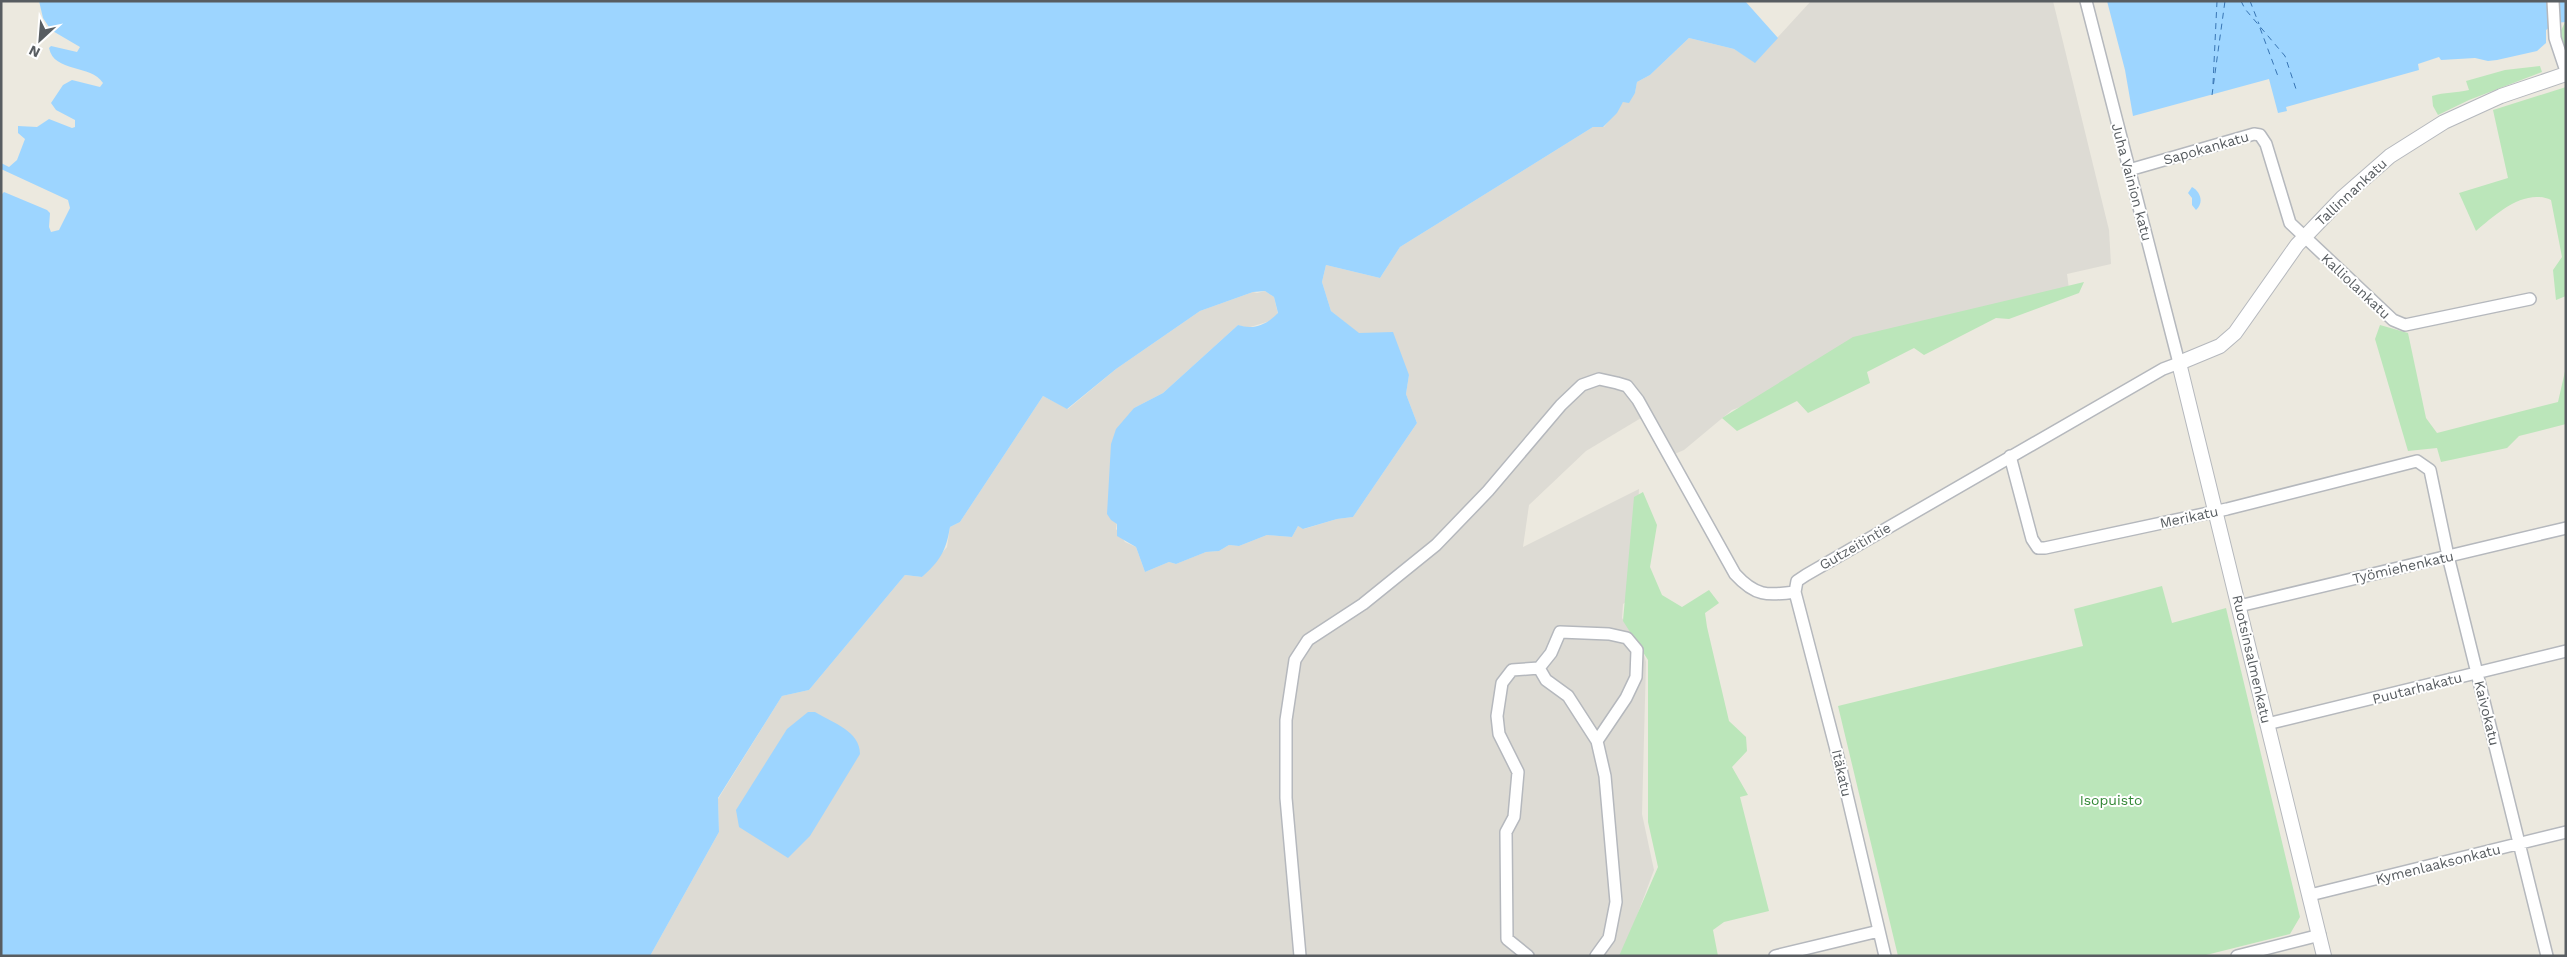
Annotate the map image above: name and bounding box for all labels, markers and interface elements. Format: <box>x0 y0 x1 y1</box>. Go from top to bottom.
north arrow <box>15 15 65 65</box>
text: N <box>26 42 42 61</box>
street label: Juha Vainion katu <box>2109 121 2155 243</box>
street label: Sapokankatu <box>2161 128 2251 168</box>
street label: Tallinnankatu <box>2312 155 2390 229</box>
street label: Kalliolankatu <box>2318 250 2394 322</box>
street label: Merikatu <box>2158 503 2220 531</box>
street label: Gutzeitintie <box>1817 519 1893 573</box>
street label: Työmiehenkatu <box>2351 548 2455 586</box>
street label: Ruotsinsalmenkatu <box>2229 593 2275 725</box>
street label: Puutarhakatu <box>2370 669 2464 707</box>
street label: Kaivokatu <box>2471 679 2503 747</box>
street label: Itäkatu <box>1829 748 1855 798</box>
park label: Isopuisto <box>2080 792 2142 808</box>
street label: Kymenlaaksonkatu <box>2374 841 2502 887</box>

